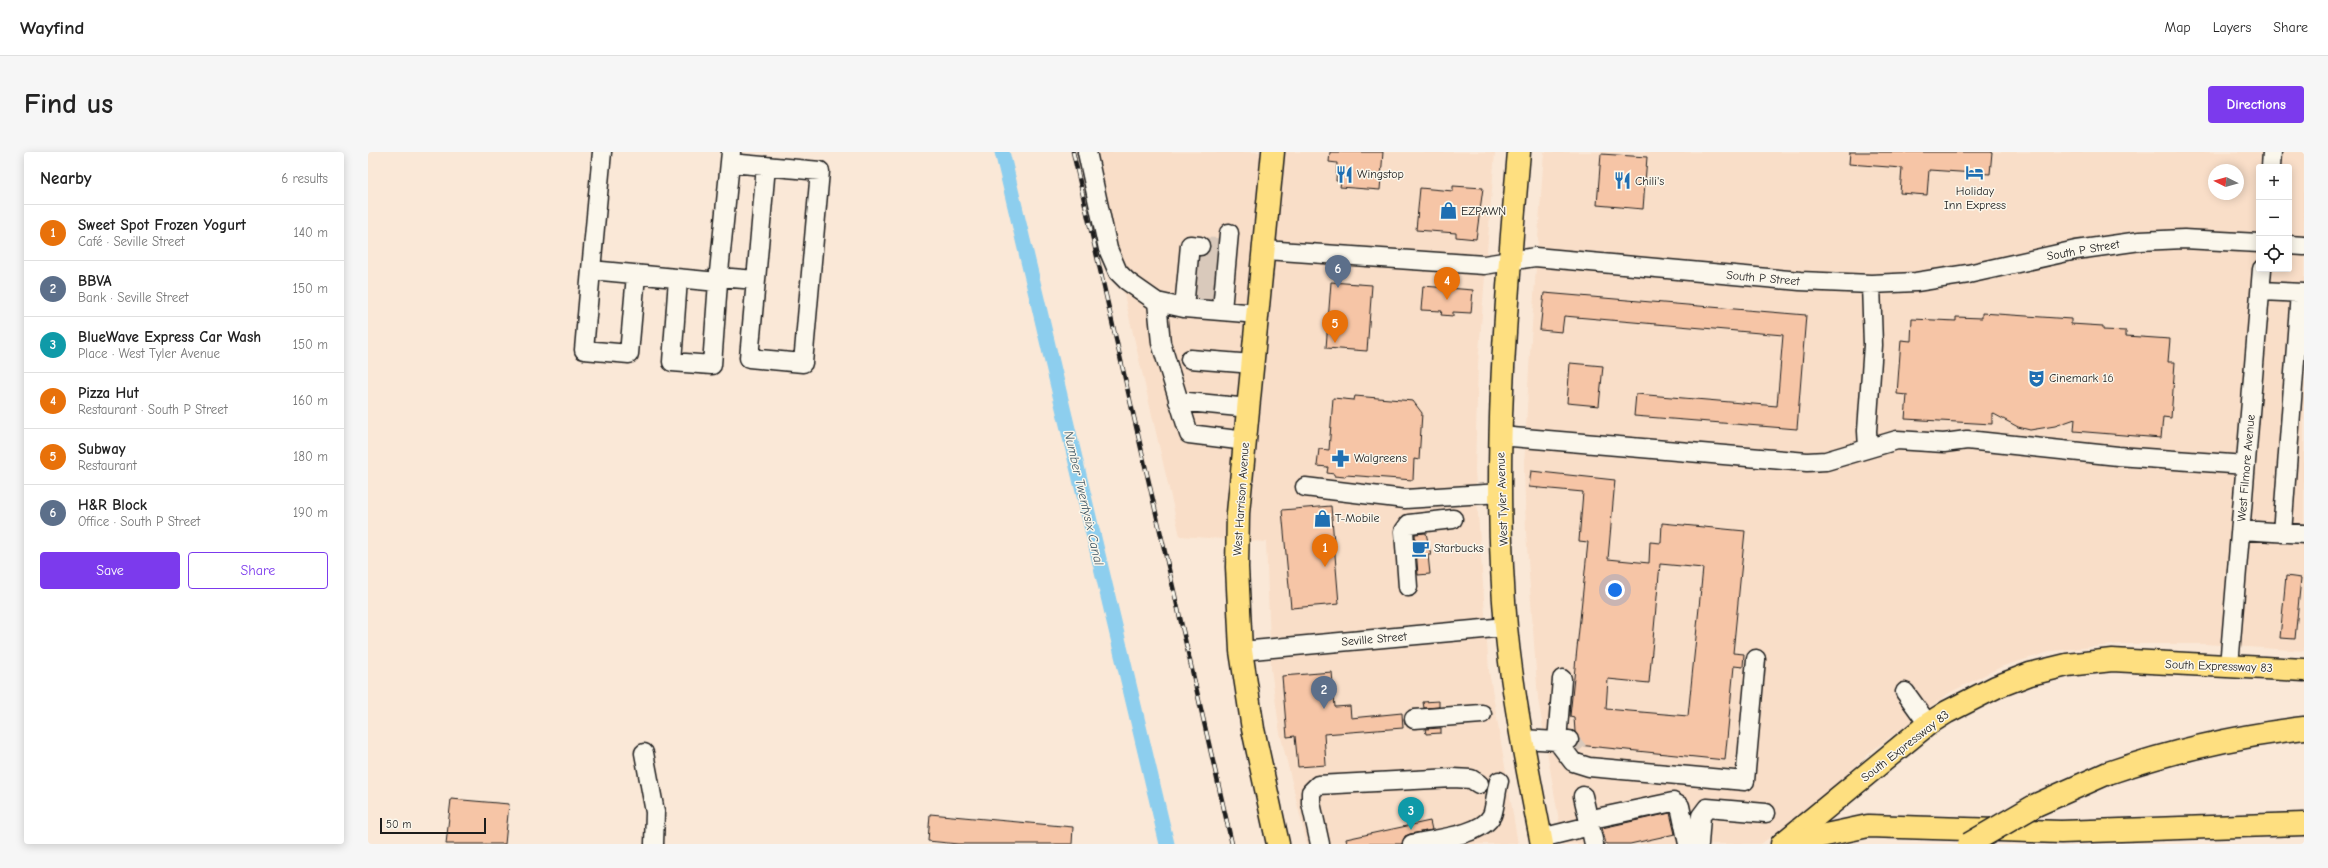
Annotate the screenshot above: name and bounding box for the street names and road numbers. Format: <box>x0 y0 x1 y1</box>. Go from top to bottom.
street label: South P Street <box>2045 237 2121 263</box>
street label: South P Street <box>1726 268 1801 288</box>
street label: West Filmore Avenue <box>2234 414 2258 522</box>
street label: West Harrison Avenue <box>1230 442 1252 556</box>
street label: West Tyler Avenue <box>1493 452 1511 546</box>
street label: Seville Street <box>1341 629 1408 649</box>
street label: South Expressway 83 <box>2165 657 2273 675</box>
street label: South Expressway 83 <box>1858 707 1952 785</box>

